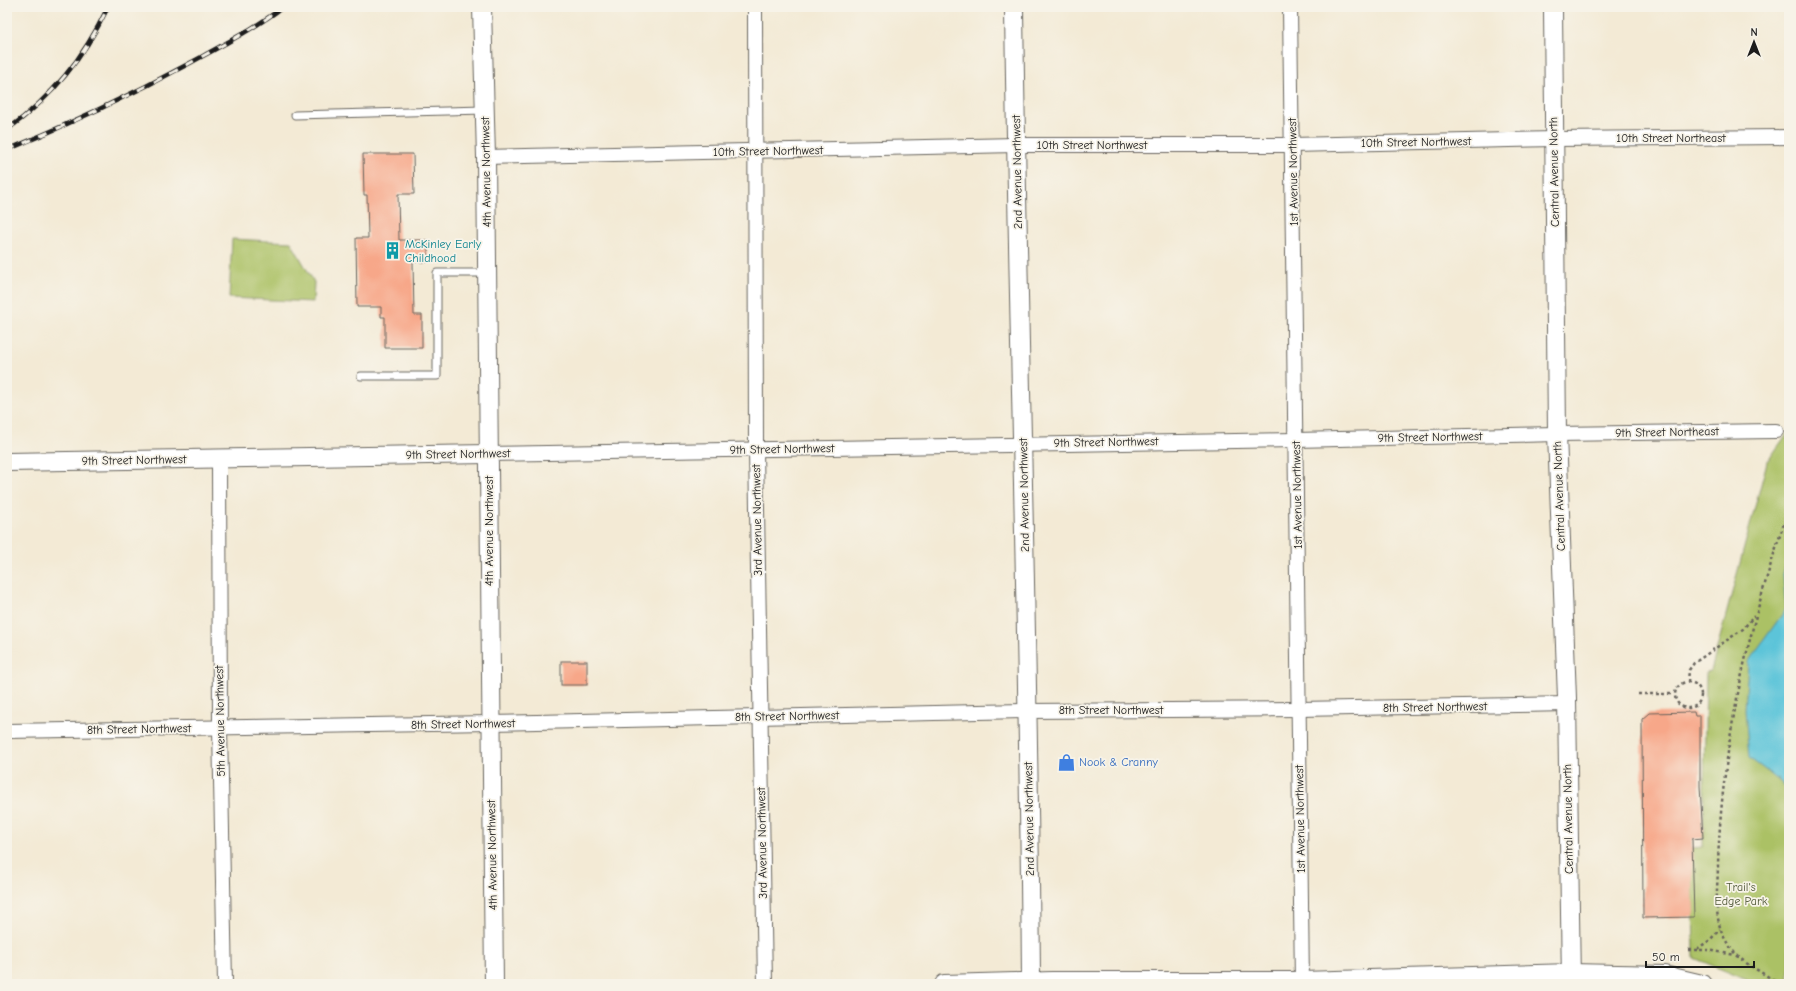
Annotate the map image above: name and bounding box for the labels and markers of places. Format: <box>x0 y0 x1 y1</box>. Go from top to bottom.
place label: McKinley Early Childhood <box>405 237 482 265</box>
building icon: McKinley Early Childhood <box>382 241 402 261</box>
shop icon: Nook & Cranny <box>1056 752 1076 772</box>
place label: Nook & Cranny <box>1079 755 1159 769</box>

